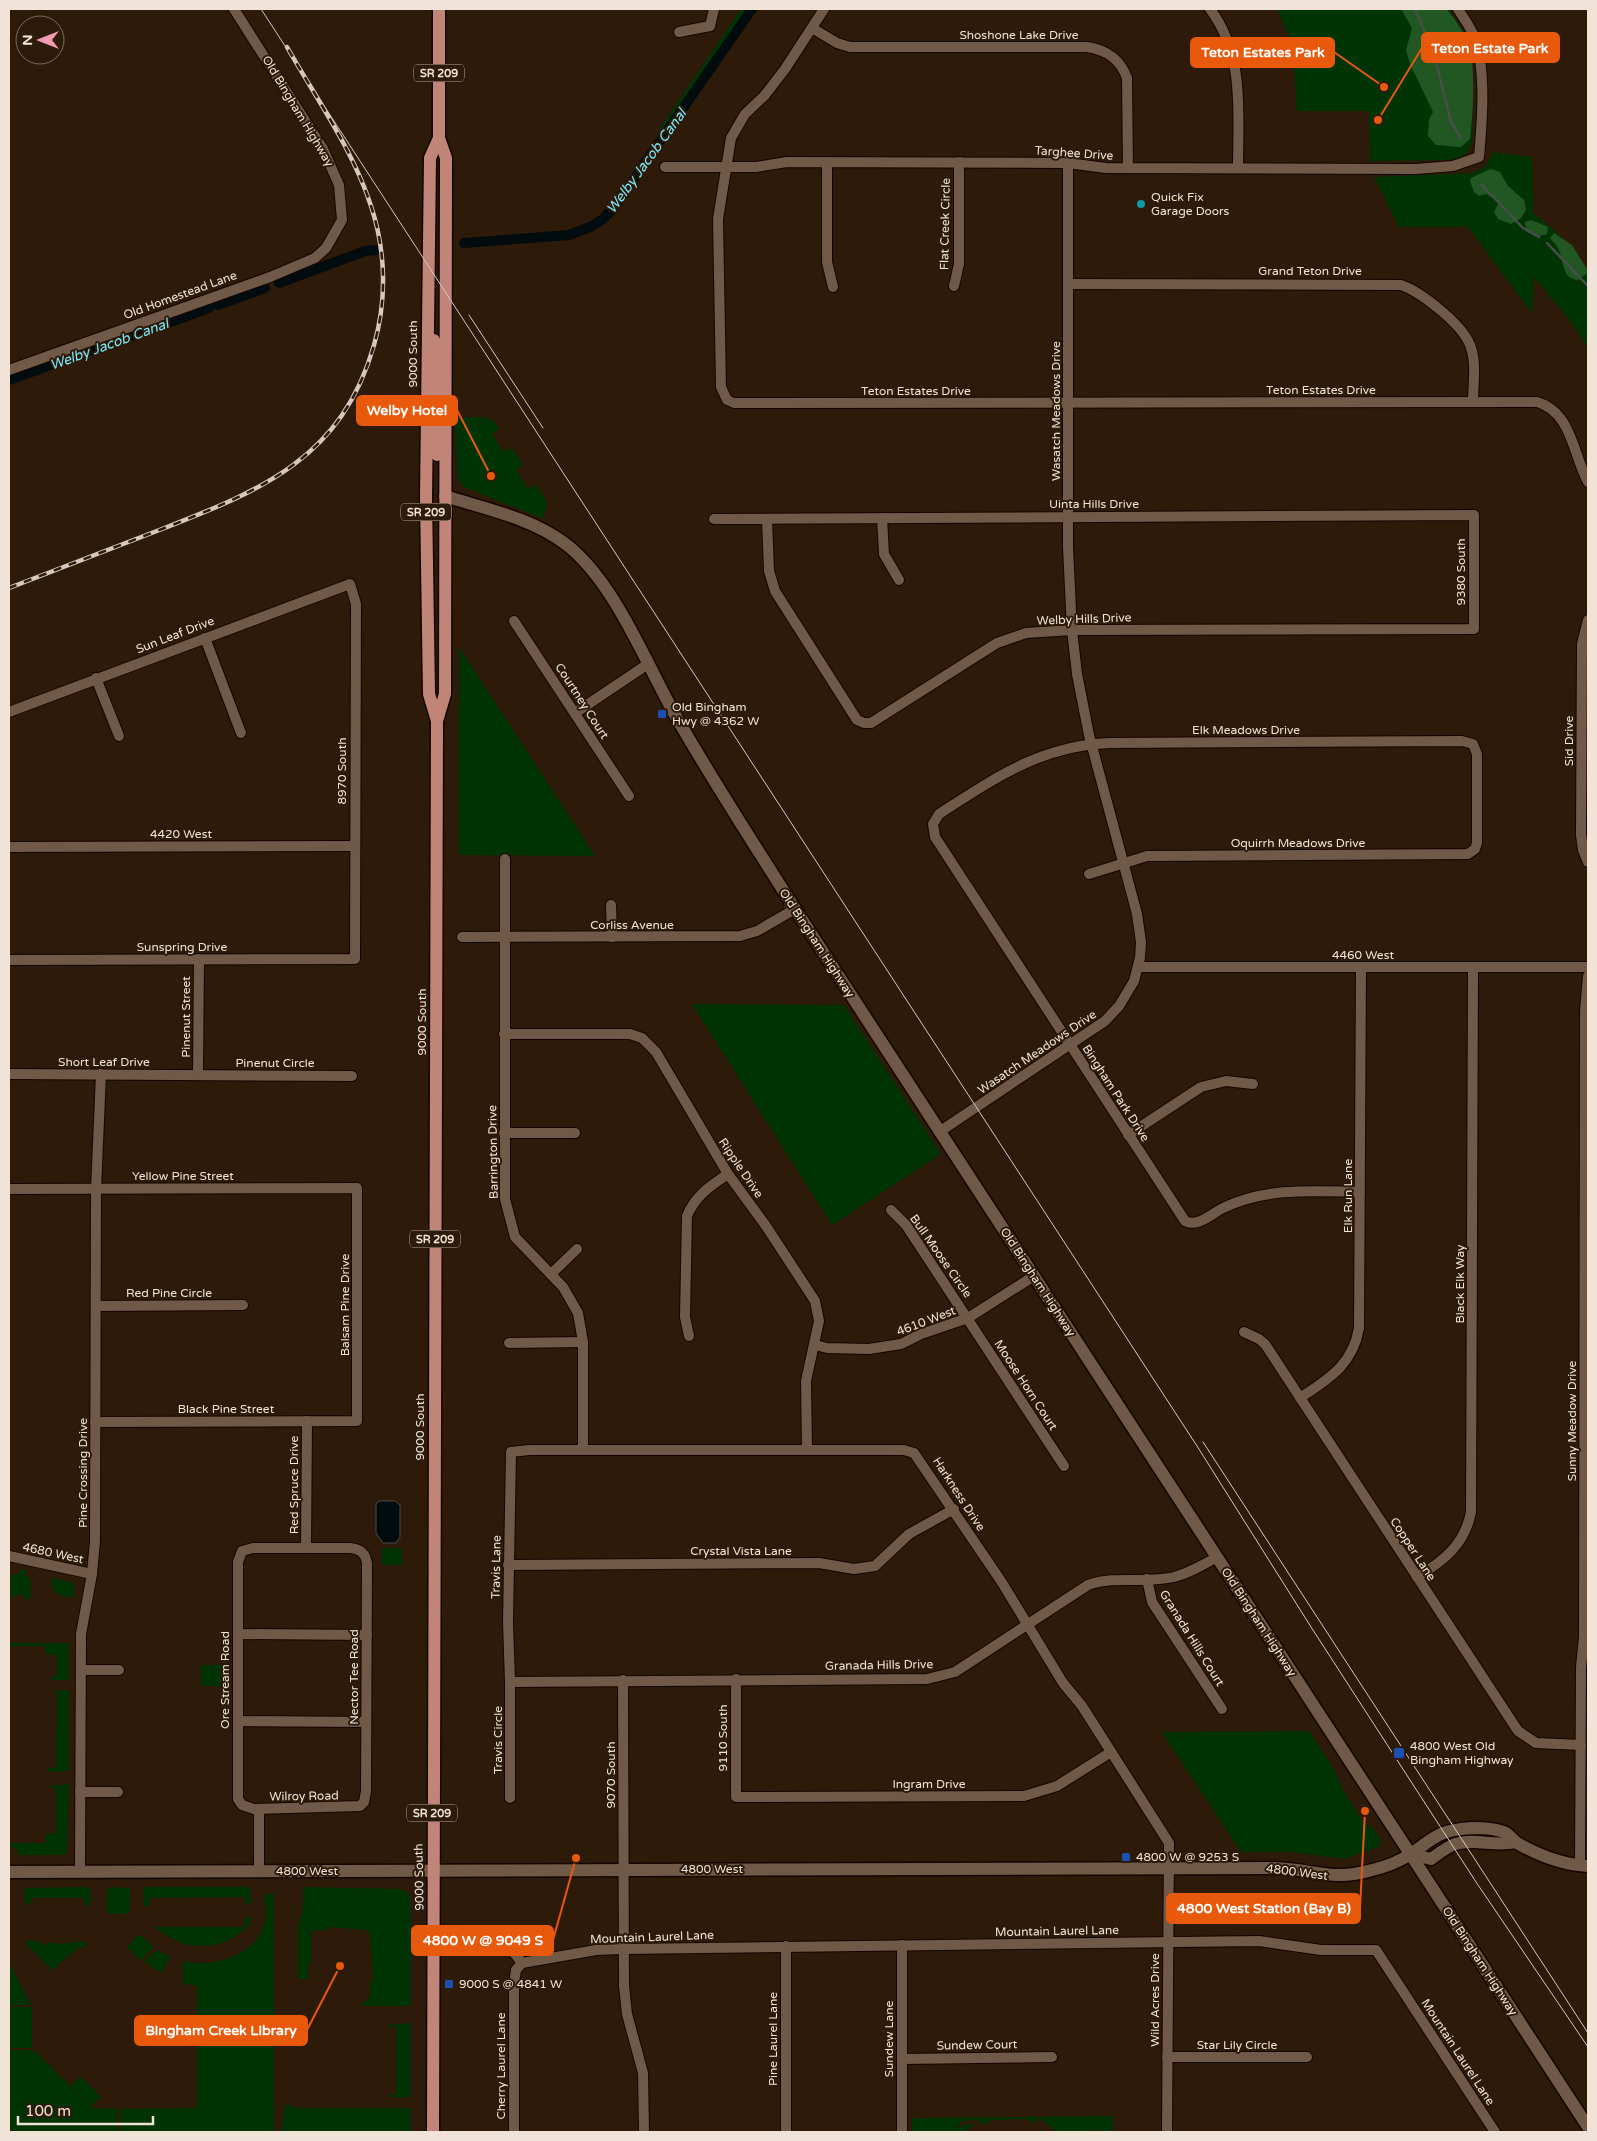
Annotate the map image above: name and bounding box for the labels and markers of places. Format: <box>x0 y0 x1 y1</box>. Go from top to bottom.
callout: Teton Estate Park <box>1422 33 1559 62</box>
callout: Teton Estates Park <box>1191 38 1334 67</box>
place label: Quick Fix Garage Doors <box>1151 190 1230 218</box>
marker: Quick Fix Garage Doors <box>1135 198 1147 210</box>
callout: Welby Hotel <box>357 396 457 425</box>
place label: Old Bingham Hwy @ 4362 W <box>672 700 759 728</box>
marker: Old Bingham Hwy @ 4362 W <box>656 708 668 720</box>
place label: 4800 West Old Bingham Highway <box>1410 1739 1514 1767</box>
marker: 4800 West Old Bingham Highway <box>1392 1746 1406 1760</box>
place label: 4800 W @ 9253 S <box>1136 1850 1239 1864</box>
marker: 4800 W @ 9253 S <box>1120 1851 1132 1863</box>
callout: 4800 West Station (Bay B) <box>1167 1894 1360 1923</box>
callout: 4800 W @ 9049 S <box>412 1926 553 1955</box>
place label: 9000 S @ 4841 W <box>459 1977 562 1991</box>
marker: 9000 S @ 4841 W <box>443 1978 455 1990</box>
callout: Bingham Creek Library <box>135 2016 307 2045</box>

